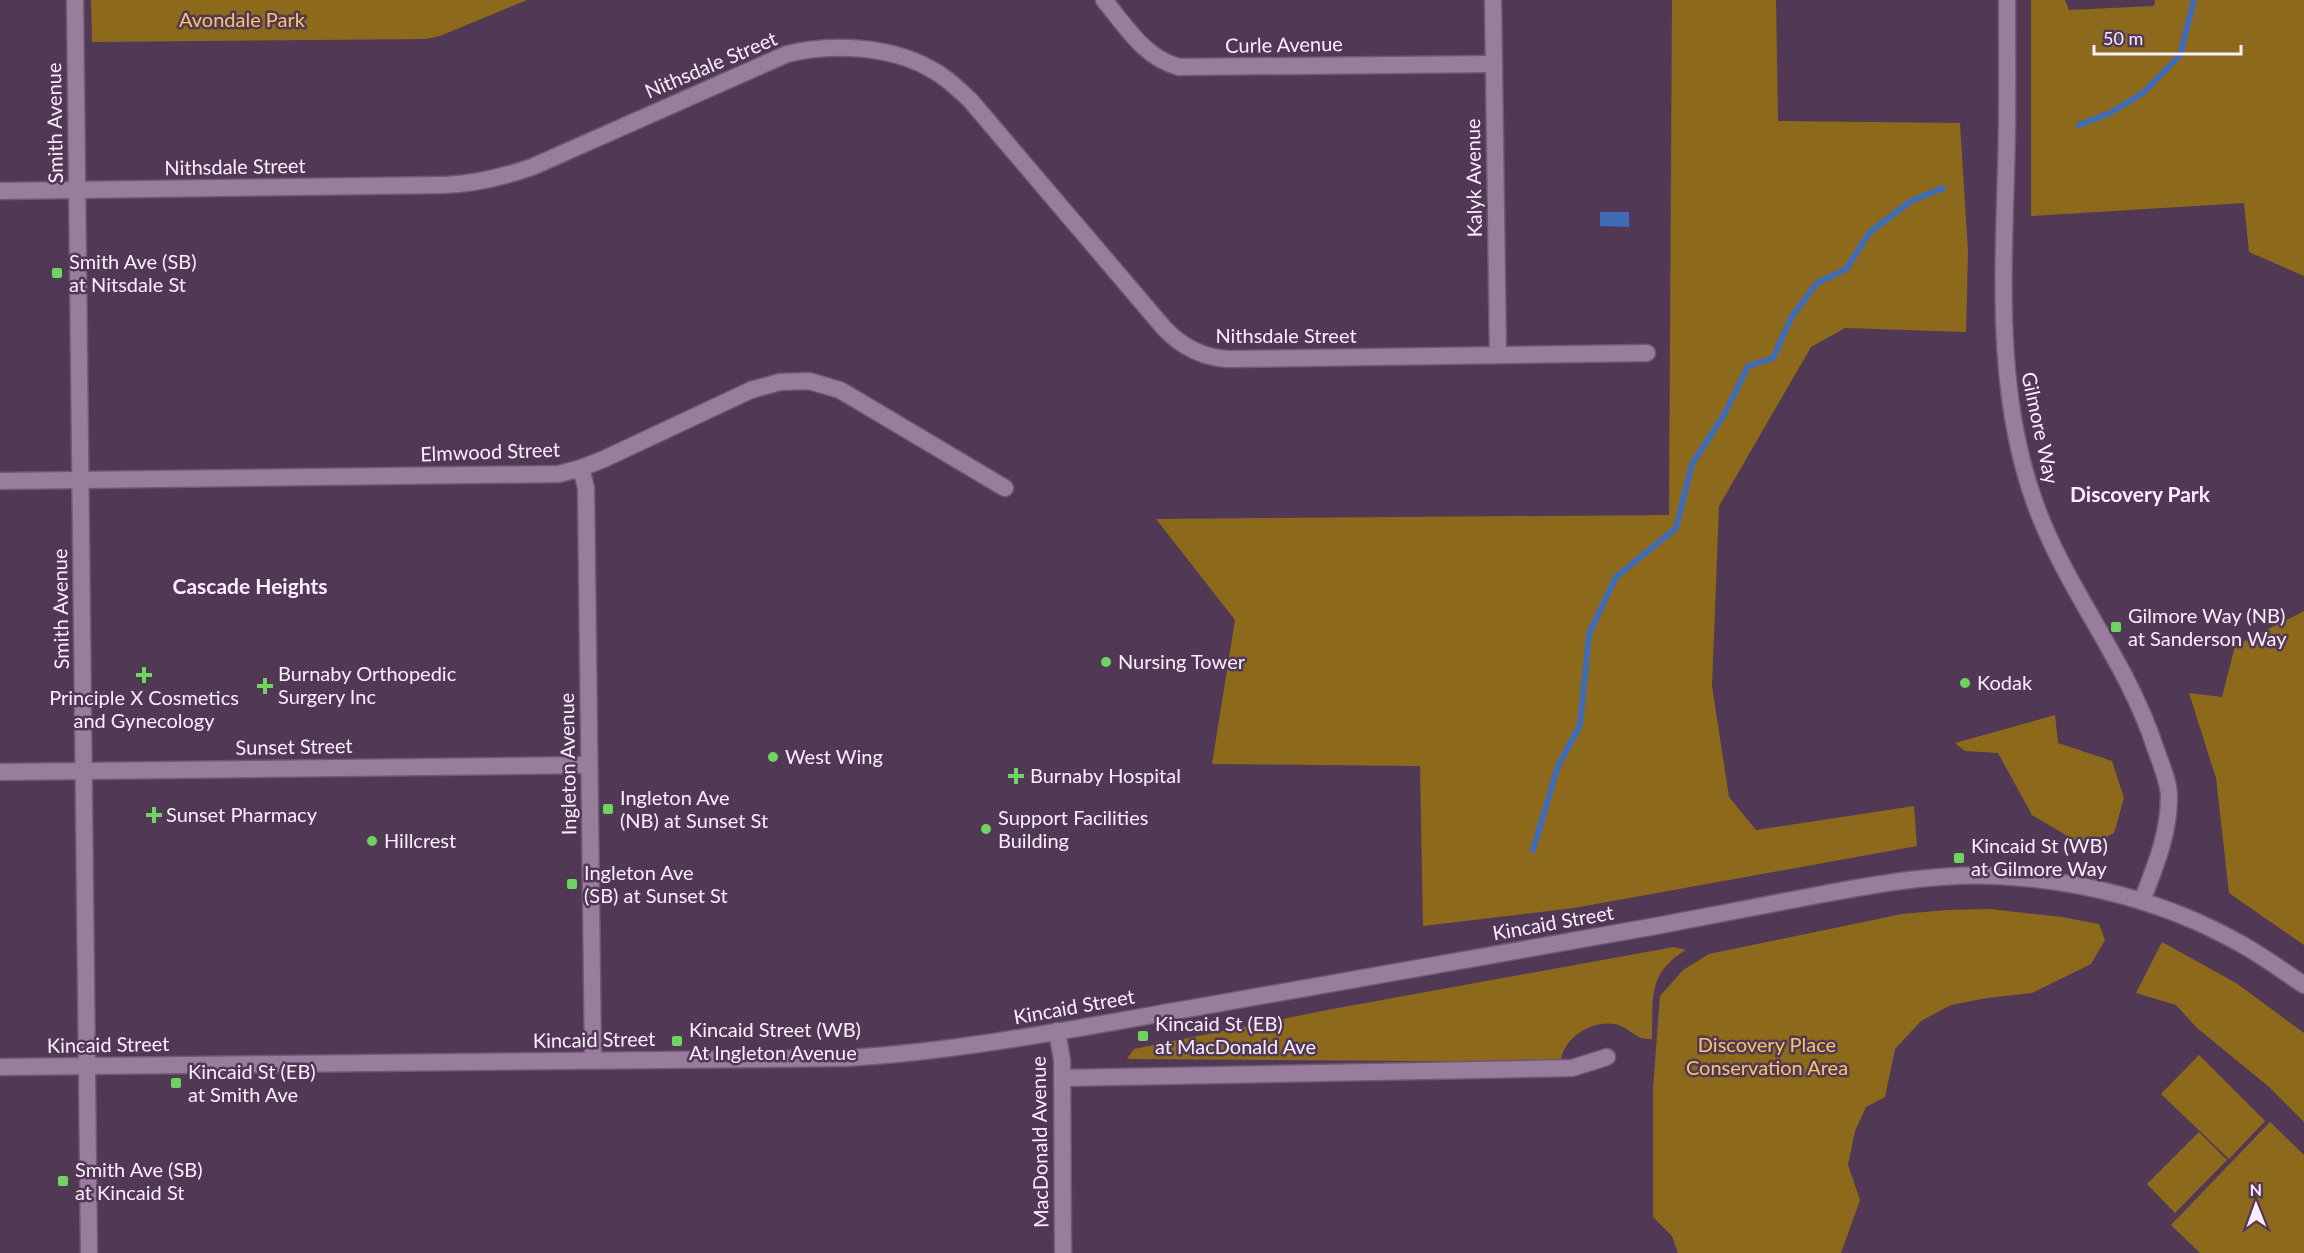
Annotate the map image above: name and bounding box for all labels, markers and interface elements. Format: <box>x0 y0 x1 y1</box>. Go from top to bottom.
park label: Avondale Park <box>179 7 306 31</box>
scale bar <box>2094 18 2241 56</box>
street label: Nithsdale Street <box>641 25 780 103</box>
text: 50 m <box>2103 27 2143 49</box>
street label: Curle Avenue <box>1225 31 1343 57</box>
street label: Smith Avenue <box>41 62 67 184</box>
street label: Kalyk Avenue <box>1460 118 1486 238</box>
street label: Nithsdale Street <box>164 153 306 179</box>
place label: Smith Ave (SB) at Nitsdale St <box>69 249 197 296</box>
marker: Smith Ave (SB) at Nitsdale St <box>50 266 64 280</box>
street label: Nithsdale Street <box>1215 323 1357 347</box>
street label: Gilmore Way <box>2017 370 2065 487</box>
street label: Elmwood Street <box>420 437 560 465</box>
district label: Discovery Park <box>2070 481 2211 506</box>
street label: Smith Avenue <box>47 548 73 670</box>
district label: Cascade Heights <box>172 573 328 598</box>
place label: Gilmore Way (NB) at Sanderson Way <box>2128 603 2287 650</box>
marker: Gilmore Way (NB) at Sanderson Way <box>2109 620 2123 634</box>
place label: Nursing Tower <box>1118 649 1246 673</box>
marker: Nursing Tower <box>1099 655 1113 669</box>
place label: Burnaby Orthopedic Surgery Inc <box>278 661 457 708</box>
marker: Principle X Cosmetics and Gynecology <box>135 666 153 684</box>
place label: Kodak <box>1977 670 2033 694</box>
marker: Kodak <box>1958 676 1972 690</box>
marker: Burnaby Orthopedic Surgery Inc <box>256 677 274 695</box>
place label: Principle X Cosmetics and Gynecology <box>49 685 239 732</box>
street label: Ingleton Avenue <box>554 693 580 835</box>
street label: Sunset Street <box>235 733 353 759</box>
place label: West Wing <box>785 744 883 768</box>
marker: West Wing <box>766 750 780 764</box>
place label: Burnaby Hospital <box>1030 763 1181 787</box>
marker: Burnaby Hospital <box>1007 767 1025 785</box>
place label: Ingleton Ave (NB) at Sunset St <box>620 785 768 832</box>
place label: Sunset Pharmacy <box>166 802 318 826</box>
marker: Ingleton Ave (NB) at Sunset St <box>601 802 615 816</box>
place label: Support Facilities Building <box>998 805 1148 852</box>
marker: Sunset Pharmacy <box>147 808 161 822</box>
marker: Support Facilities Building <box>979 822 993 836</box>
place label: Hillcrest <box>384 828 456 852</box>
place label: Kincaid St (WB) at Gilmore Way <box>1971 833 2108 880</box>
marker: Hillcrest <box>365 834 379 848</box>
marker: Kincaid St (WB) at Gilmore Way <box>1952 851 1966 865</box>
place label: Ingleton Ave (SB) at Sunset St <box>584 860 728 907</box>
marker: Ingleton Ave (SB) at Sunset St <box>565 877 579 891</box>
street label: Kincaid Street <box>1490 900 1615 944</box>
street label: Kincaid Street <box>1011 984 1136 1028</box>
place label: Kincaid St (EB) at MacDonald Ave <box>1155 1011 1316 1058</box>
place label: Kincaid Street (WB) At Ingleton Avenue <box>689 1017 861 1064</box>
street label: Kincaid Street <box>533 1026 655 1052</box>
marker: Kincaid St (EB) at MacDonald Ave <box>1136 1029 1150 1043</box>
street label: Kincaid Street <box>47 1031 169 1057</box>
park label: Discovery Place Conservation Area <box>1686 1032 1848 1079</box>
marker: Kincaid Street (WB) At Ingleton Avenue <box>670 1034 684 1048</box>
street label: MacDonald Avenue <box>1026 1056 1052 1228</box>
place label: Kincaid St (EB) at Smith Ave <box>188 1059 316 1106</box>
marker: Kincaid St (EB) at Smith Ave <box>169 1076 183 1090</box>
place label: Smith Ave (SB) at Kincaid St <box>75 1157 203 1204</box>
marker: Smith Ave (SB) at Kincaid St <box>56 1174 70 1188</box>
north arrow <box>2226 1175 2286 1235</box>
text: N <box>2249 1180 2262 1199</box>

